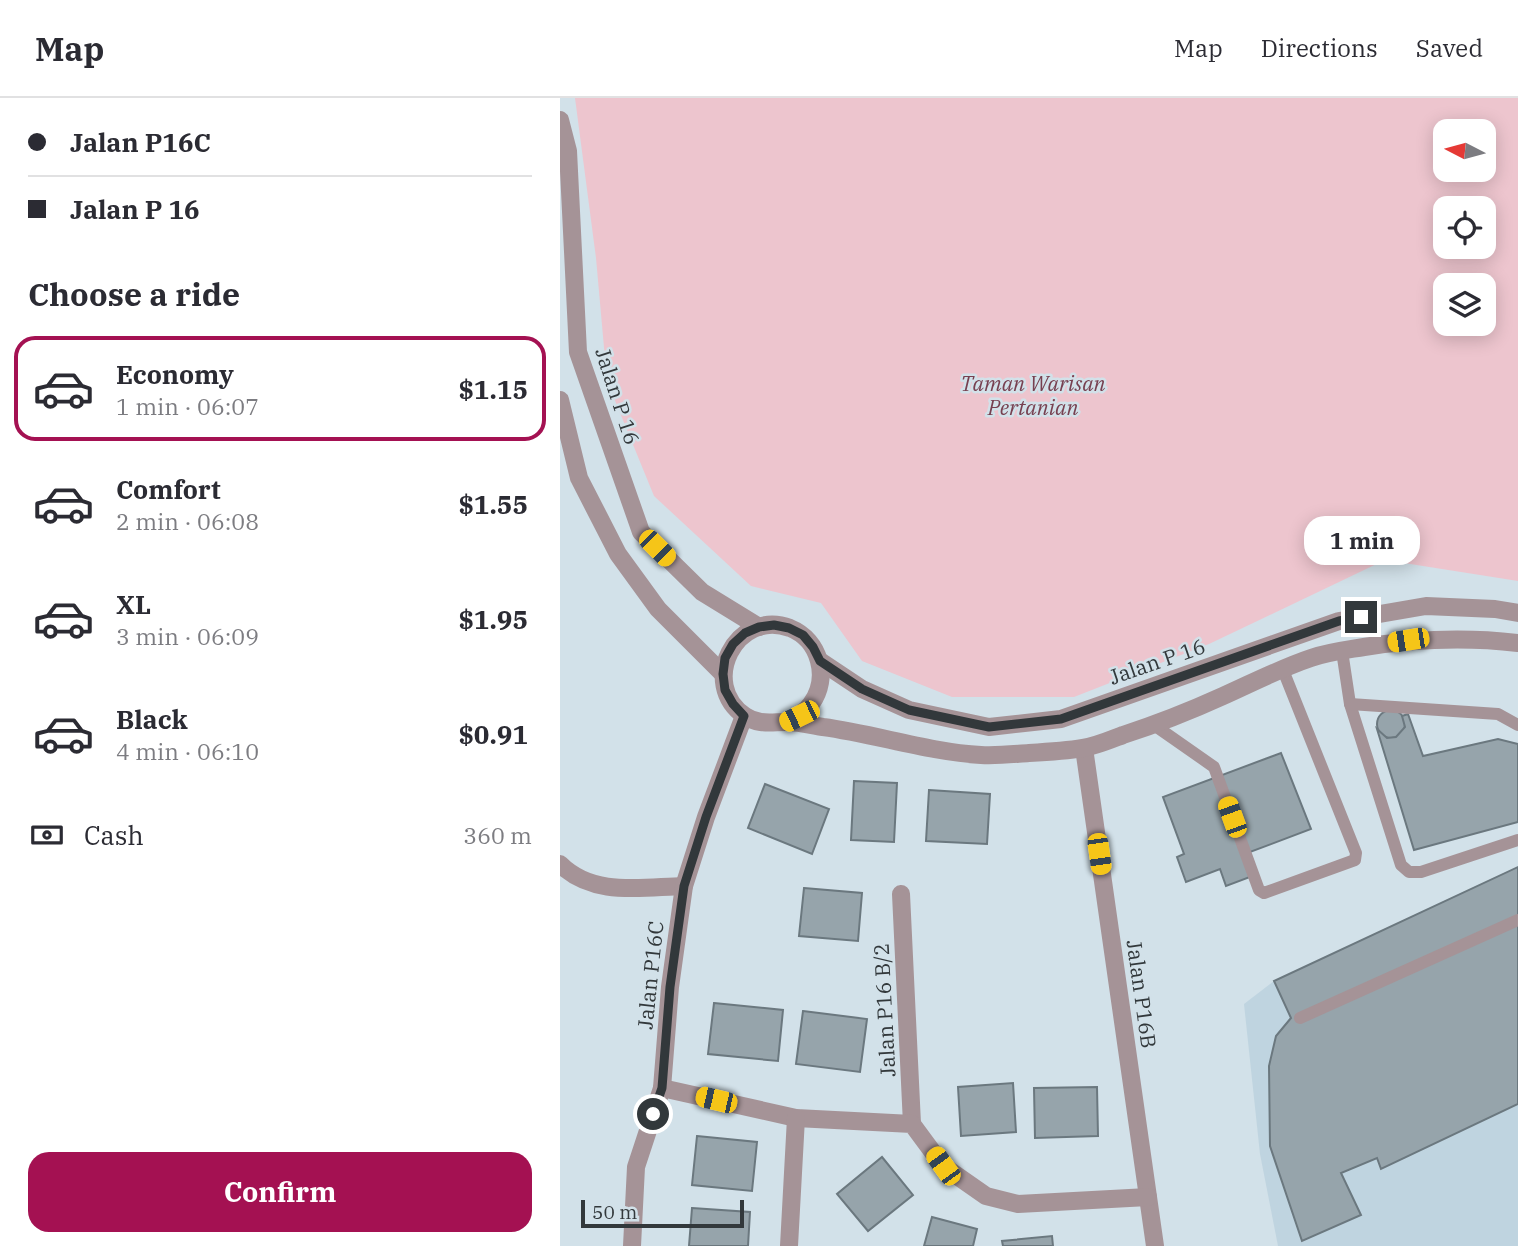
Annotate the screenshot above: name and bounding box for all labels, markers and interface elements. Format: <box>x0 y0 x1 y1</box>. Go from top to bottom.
text: Map <box>35 27 104 70</box>
text: Map <box>1174 32 1223 64</box>
text: Directions <box>1261 32 1378 64</box>
text: Saved <box>1416 32 1483 64</box>
north arrow <box>1433 119 1496 182</box>
map controls <box>1433 119 1496 336</box>
text: Jalan P16C <box>70 125 211 159</box>
text: Jalan P 16 <box>70 192 200 226</box>
button: locate <box>1433 196 1496 259</box>
text: Choose a ride <box>28 273 240 315</box>
button: layers <box>1433 273 1496 336</box>
street label: Jalan P 16 <box>589 344 647 448</box>
icon: car <box>32 357 95 420</box>
text: Economy <box>116 357 234 391</box>
park label: Taman Warisan Pertanian <box>960 369 1106 421</box>
text: $1.15 <box>458 372 528 406</box>
text: 1 min · 06:07 <box>116 391 259 421</box>
icon: car <box>32 472 95 535</box>
text: Comfort <box>116 472 221 506</box>
text: $1.55 <box>458 487 528 521</box>
text: 2 min · 06:08 <box>116 506 259 536</box>
callout: 1 min <box>1303 516 1419 564</box>
text: 1 min <box>1330 525 1394 555</box>
car <box>635 526 680 570</box>
icon: car <box>32 587 95 650</box>
text: XL <box>116 587 151 621</box>
route end <box>1345 601 1377 633</box>
text: $1.95 <box>458 602 528 636</box>
text: 3 min · 06:09 <box>116 621 259 651</box>
car <box>1386 626 1431 654</box>
street label: Jalan P 16 <box>1105 631 1209 691</box>
car <box>776 697 823 735</box>
icon: car <box>32 702 95 765</box>
text: Black <box>116 702 188 736</box>
text: $0.91 <box>458 717 528 751</box>
text: 4 min · 06:10 <box>116 736 259 766</box>
car <box>1215 794 1250 840</box>
icon: cash <box>28 816 66 854</box>
text: Cash <box>84 818 144 852</box>
text: 360 m <box>463 820 532 850</box>
car <box>1086 832 1113 876</box>
street label: Jalan P16C <box>630 919 670 1031</box>
street label: Jalan P16B <box>1121 938 1163 1050</box>
street label: Jalan P16 B/2 <box>867 942 901 1078</box>
car <box>694 1085 739 1115</box>
route start <box>637 1098 669 1130</box>
car <box>923 1143 964 1189</box>
button: Confirm <box>28 1152 532 1232</box>
scale bar <box>581 1197 744 1229</box>
text: 50 m <box>592 1200 637 1224</box>

